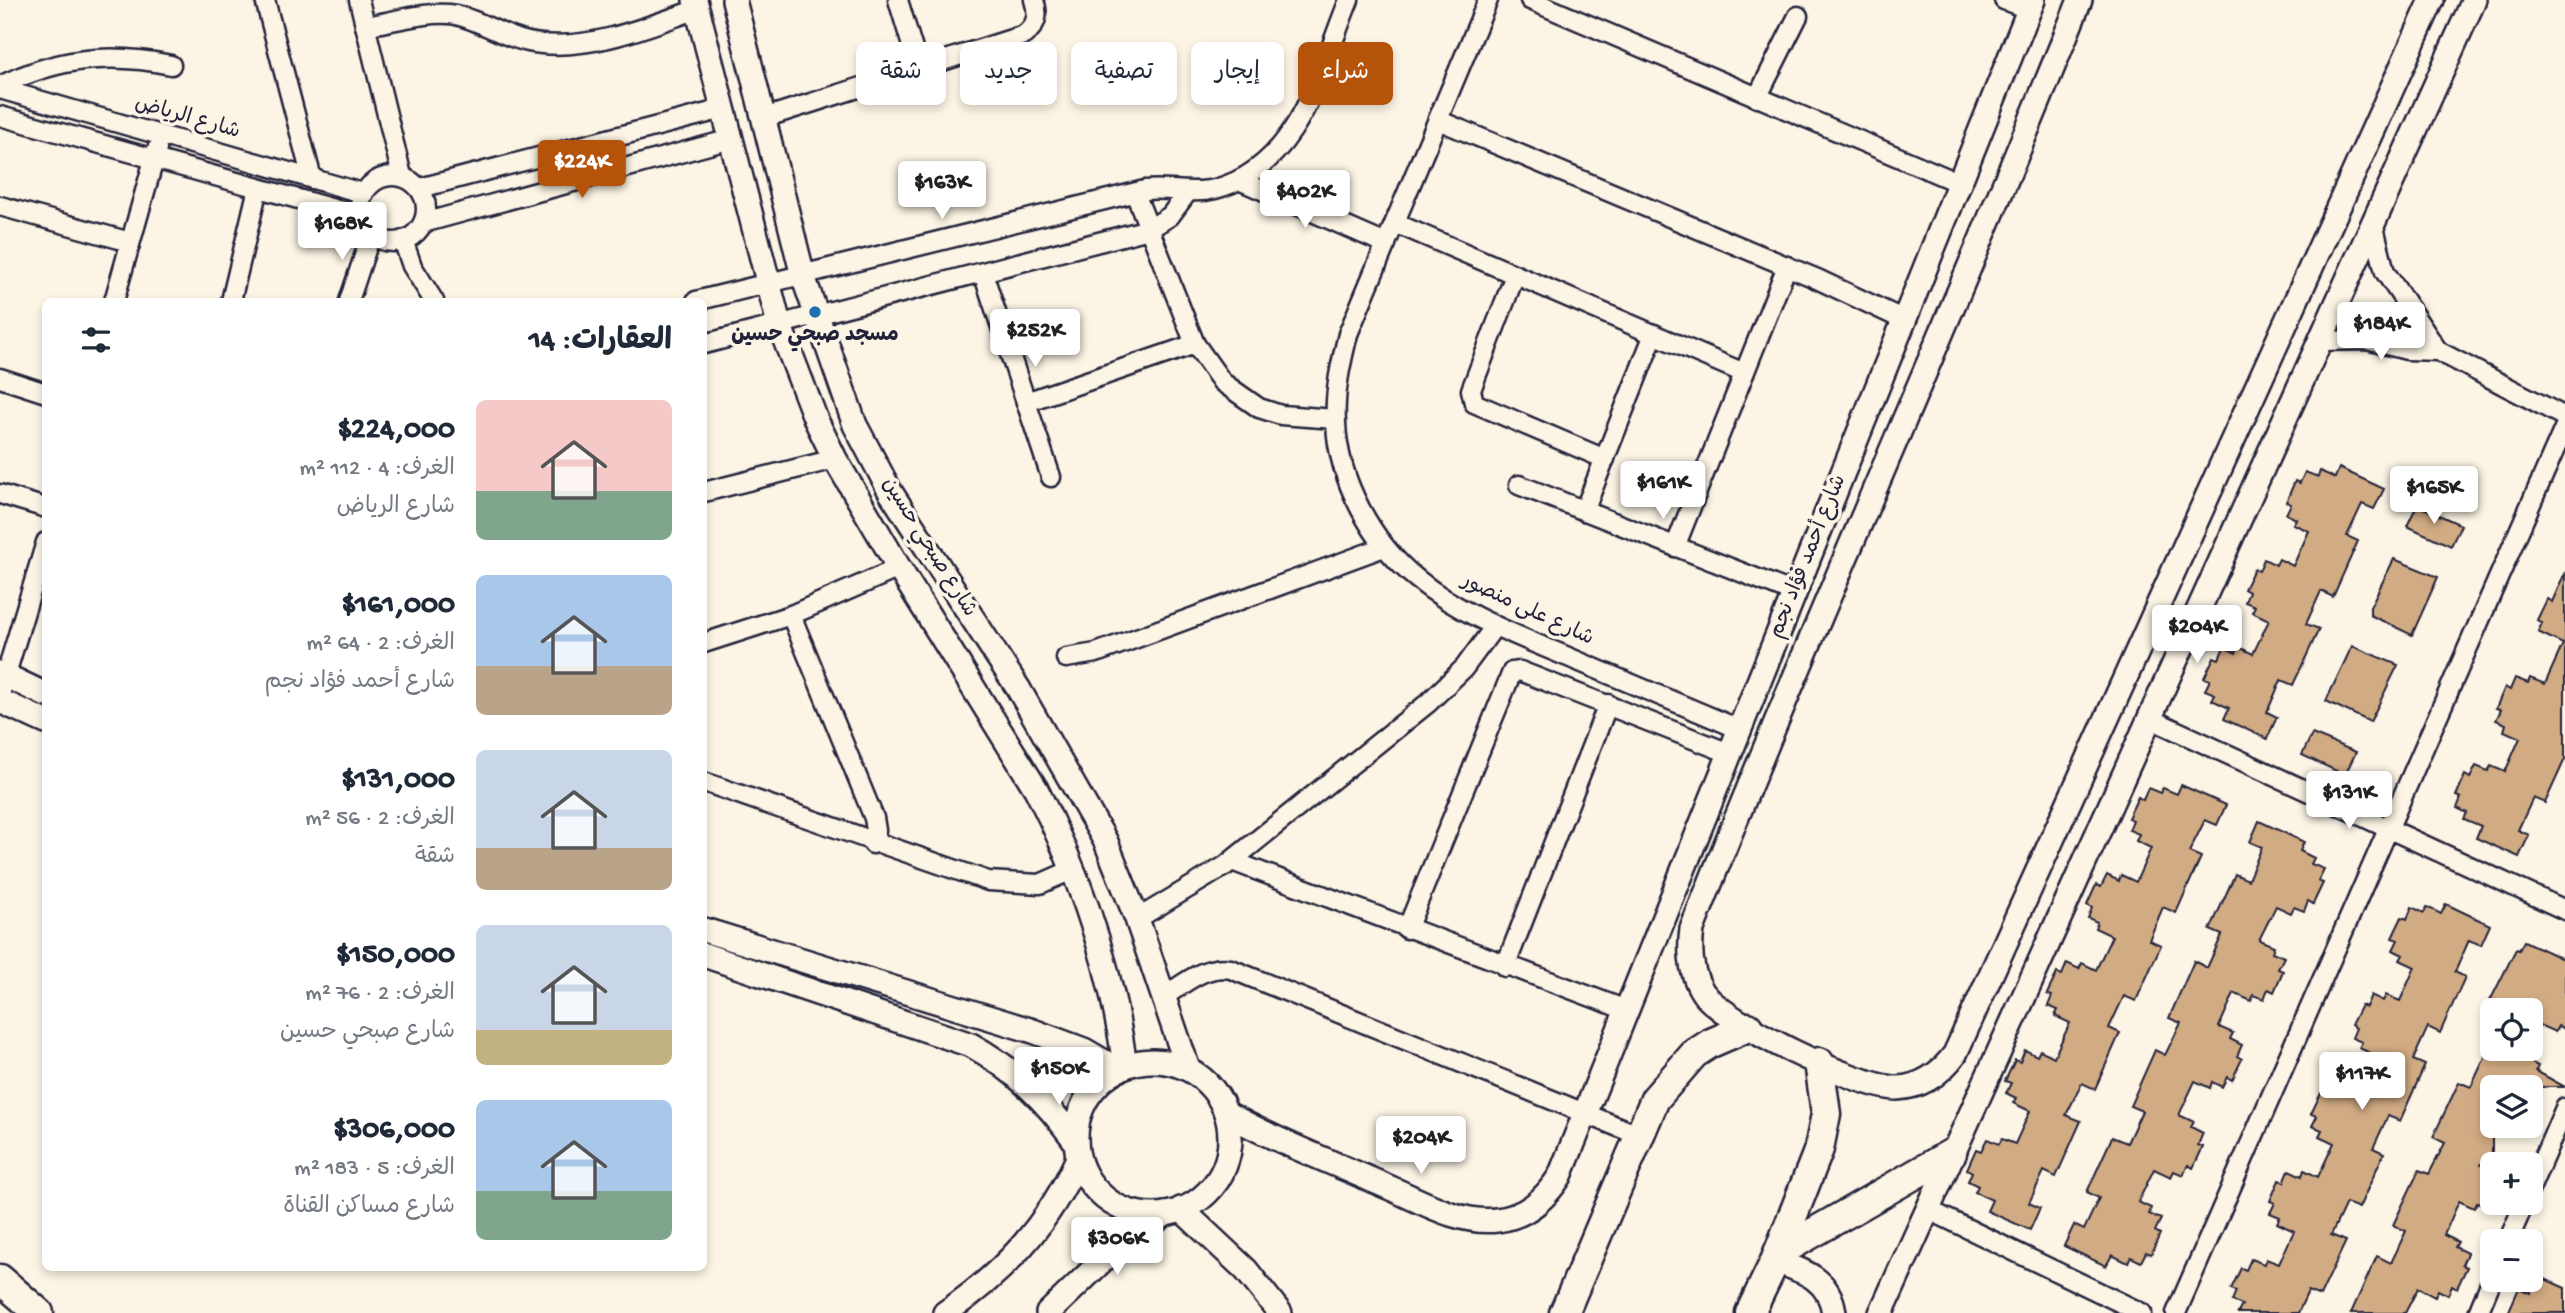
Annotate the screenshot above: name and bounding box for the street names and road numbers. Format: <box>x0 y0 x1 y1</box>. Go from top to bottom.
street label: شارع الرياض <box>132 92 242 146</box>
street label: شارع أحمد فؤاد نجم <box>1762 471 1853 642</box>
street label: شارع صبحي حسين <box>873 474 981 624</box>
street label: شارع على منصور <box>1455 569 1597 652</box>

